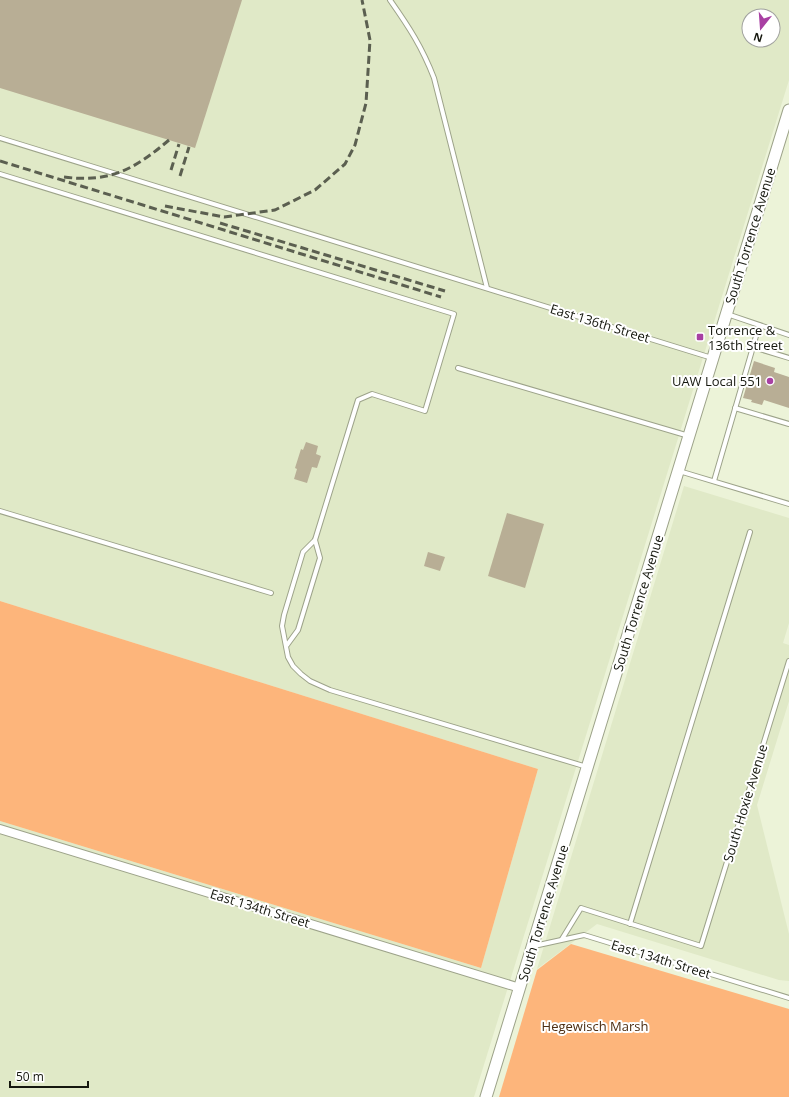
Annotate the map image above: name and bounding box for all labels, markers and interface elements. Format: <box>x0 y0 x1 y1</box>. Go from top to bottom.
north arrow <box>741 8 781 48</box>
text: N <box>751 30 764 47</box>
street label: South Torrence Avenue <box>721 165 779 307</box>
street label: East 136th Street <box>548 299 652 347</box>
place label: Torrence & 136th Street <box>708 321 783 354</box>
marker: Torrence & 136th Street <box>695 332 705 342</box>
place label: UAW Local 551 <box>672 372 762 390</box>
marker: UAW Local 551 <box>765 376 775 386</box>
street label: South Torrence Avenue <box>609 532 667 674</box>
street label: South Hoxie Avenue <box>719 742 771 864</box>
street label: South Torrence Avenue <box>514 842 572 984</box>
street label: East 134th Street <box>208 884 312 932</box>
street label: East 134th Street <box>609 935 713 983</box>
park label: Hegewisch Marsh <box>542 1017 648 1035</box>
scale bar <box>10 1063 88 1089</box>
text: 50 m <box>16 1068 44 1085</box>

